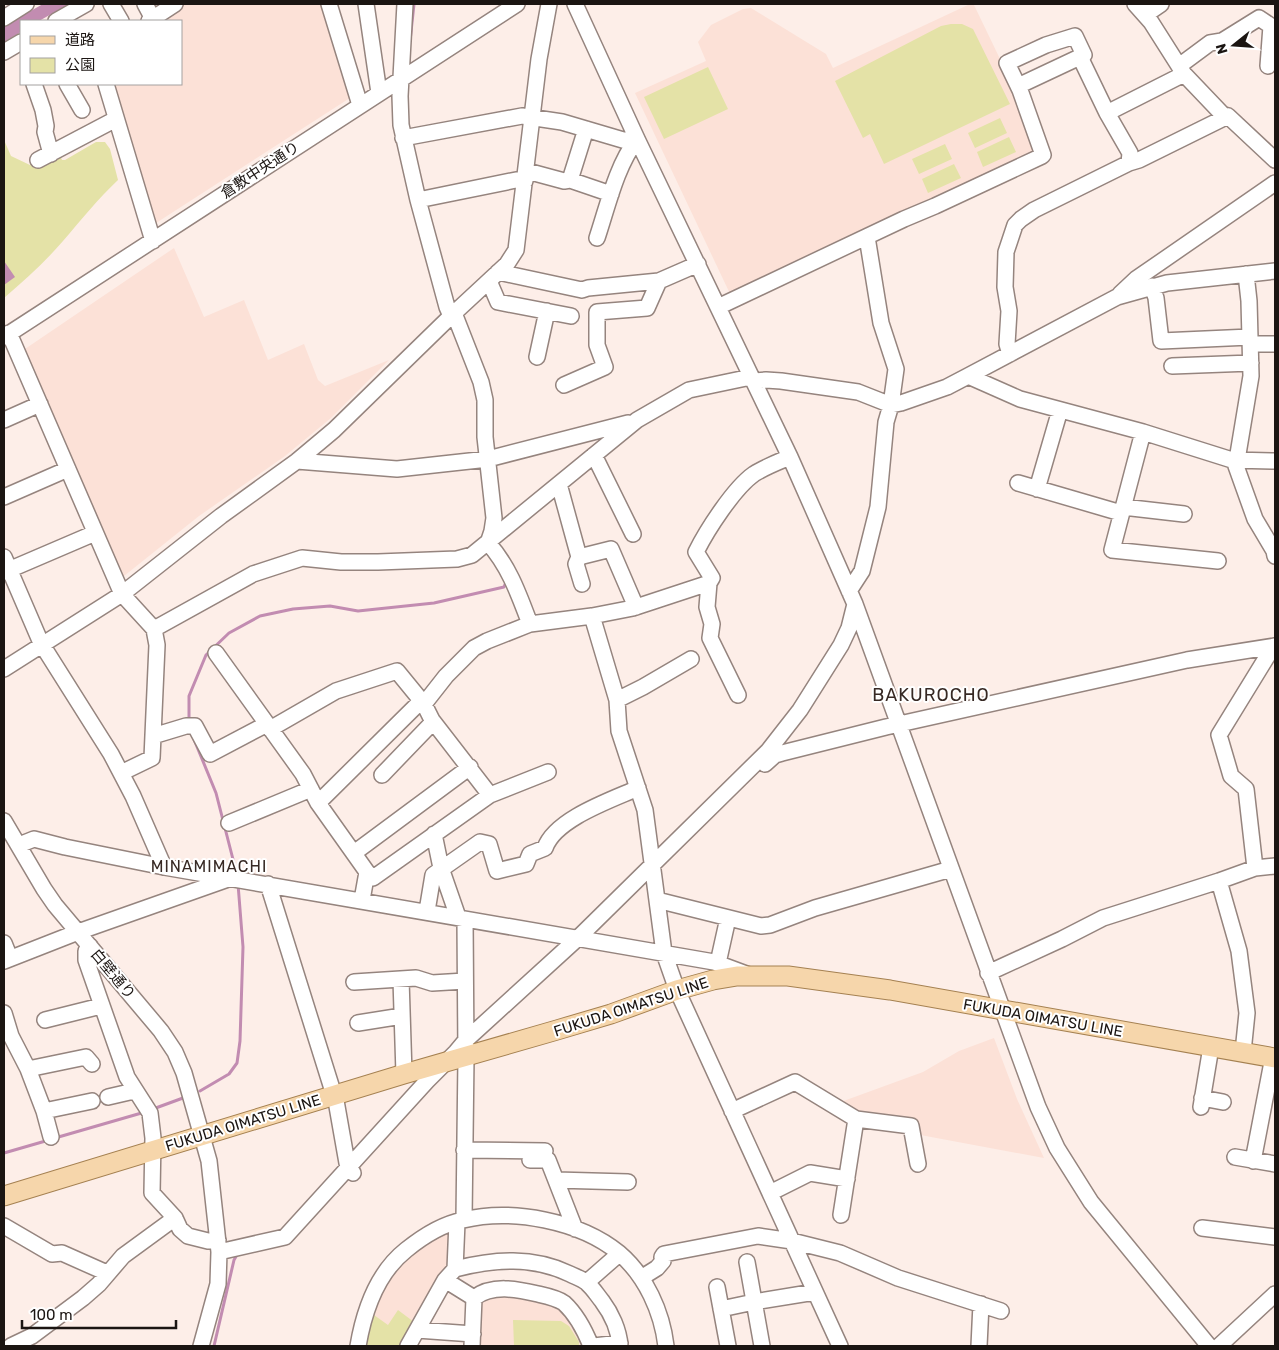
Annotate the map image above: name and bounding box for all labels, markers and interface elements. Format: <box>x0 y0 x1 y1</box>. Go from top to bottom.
legend <box>20 20 182 85</box>
north arrow <box>1209 20 1259 70</box>
text: 道路 <box>65 31 95 49</box>
text: N <box>1212 41 1232 56</box>
text: 公園 <box>65 56 95 74</box>
street label: 倉敷中央通り <box>217 138 303 202</box>
district label: BAKUROCHO <box>872 684 990 706</box>
district label: MINAMIMACHI <box>151 857 267 876</box>
street label: 白壁通り <box>87 945 139 1003</box>
street label: FUKUDA OIMATSU LINE <box>551 973 711 1041</box>
street label: FUKUDA OIMATSU LINE <box>962 995 1124 1041</box>
street label: FUKUDA OIMATSU LINE <box>163 1091 323 1155</box>
scale bar <box>22 1298 176 1330</box>
text: 100 m <box>30 1306 72 1324</box>

